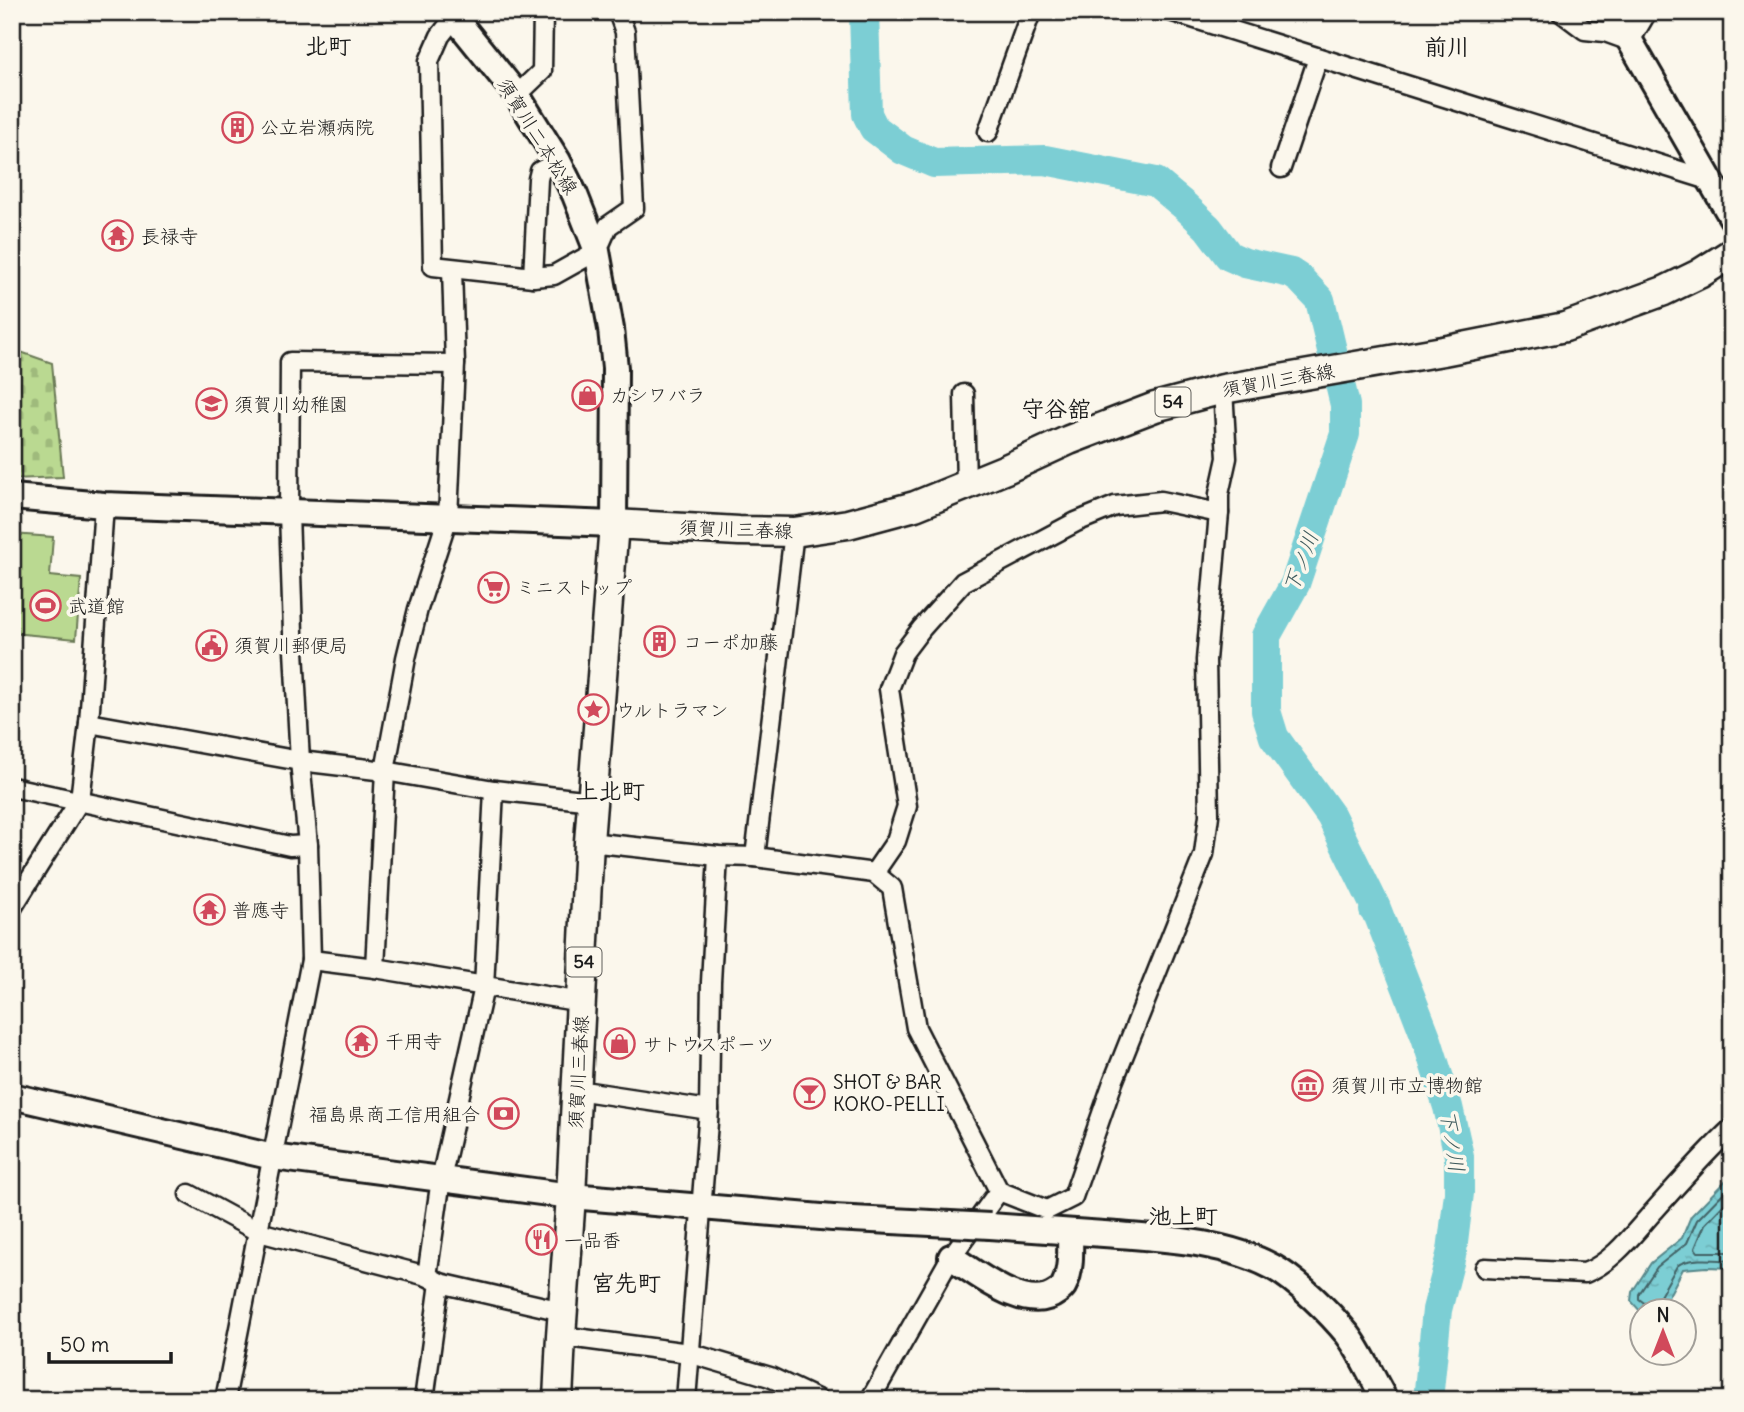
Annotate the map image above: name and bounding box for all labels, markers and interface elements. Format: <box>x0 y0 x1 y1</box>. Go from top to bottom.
district label: 北町 <box>305 31 351 60</box>
district label: 前川 <box>1424 32 1470 61</box>
street label: 須賀川二本松線 <box>493 73 583 199</box>
building icon: 公立岩瀬病院 <box>220 110 254 144</box>
place label: 公立岩瀬病院 <box>260 115 374 139</box>
temple icon: 長禄寺 <box>101 219 135 253</box>
place label: 長禄寺 <box>141 224 198 248</box>
street label: 須賀川三春線 <box>1220 358 1336 402</box>
shop icon: カシワバラ <box>570 378 604 412</box>
place label: カシワバラ <box>610 383 705 407</box>
school or university icon: 須賀川幼稚園 <box>194 387 228 421</box>
road number: 54 <box>1156 388 1190 416</box>
place label: 須賀川幼稚園 <box>234 392 348 416</box>
district label: 守谷舘 <box>1022 394 1091 423</box>
street label: 須賀川三春線 <box>679 515 793 543</box>
water label: 下ノ川 <box>1277 528 1324 596</box>
supermarket icon: ミニストップ <box>476 570 510 604</box>
place label: ミニストップ <box>516 575 632 599</box>
sports icon: 武道館 <box>28 589 62 623</box>
place label: 武道館 <box>68 594 125 618</box>
building icon: コーポ加藤 <box>643 625 677 659</box>
public building icon: 須賀川郵便局 <box>194 628 228 662</box>
place label: コーポ加藤 <box>683 630 778 654</box>
place label: 須賀川郵便局 <box>234 633 348 657</box>
place icon: ウルトラマン <box>576 693 610 727</box>
place label: ウルトラマン <box>616 698 728 722</box>
district label: 上北町 <box>576 776 645 805</box>
temple icon: 普應寺 <box>192 893 226 927</box>
place label: 普應寺 <box>232 898 289 922</box>
road number: 54 <box>566 947 602 976</box>
street label: 須賀川三春線 <box>563 1014 593 1130</box>
temple icon: 千用寺 <box>345 1024 379 1058</box>
shop icon: サトウスポーツ <box>603 1027 637 1061</box>
place label: 千用寺 <box>385 1029 442 1053</box>
place label: サトウスポーツ <box>643 1032 774 1056</box>
museum icon: 須賀川市立博物館 <box>1291 1068 1325 1102</box>
place label: SHOT & BAR KOKO-PELLI <box>833 1070 945 1116</box>
place label: 須賀川市立博物館 <box>1331 1073 1483 1097</box>
bar icon: SHOT & BAR KOKO-PELLI <box>793 1076 827 1110</box>
bank icon: 福島県商工信用組合 <box>486 1097 520 1131</box>
place label: 福島県商工信用組合 <box>309 1102 480 1126</box>
water label: 下ノ川 <box>1434 1108 1471 1174</box>
district label: 池上町 <box>1149 1201 1218 1230</box>
restaurant icon: 一品香 <box>524 1223 558 1257</box>
place label: 一品香 <box>564 1228 621 1252</box>
district label: 宮先町 <box>592 1268 661 1297</box>
north arrow <box>1628 1296 1698 1366</box>
text: N <box>1656 1303 1670 1327</box>
scale bar <box>49 1321 172 1365</box>
text: 50 m <box>60 1331 109 1358</box>

